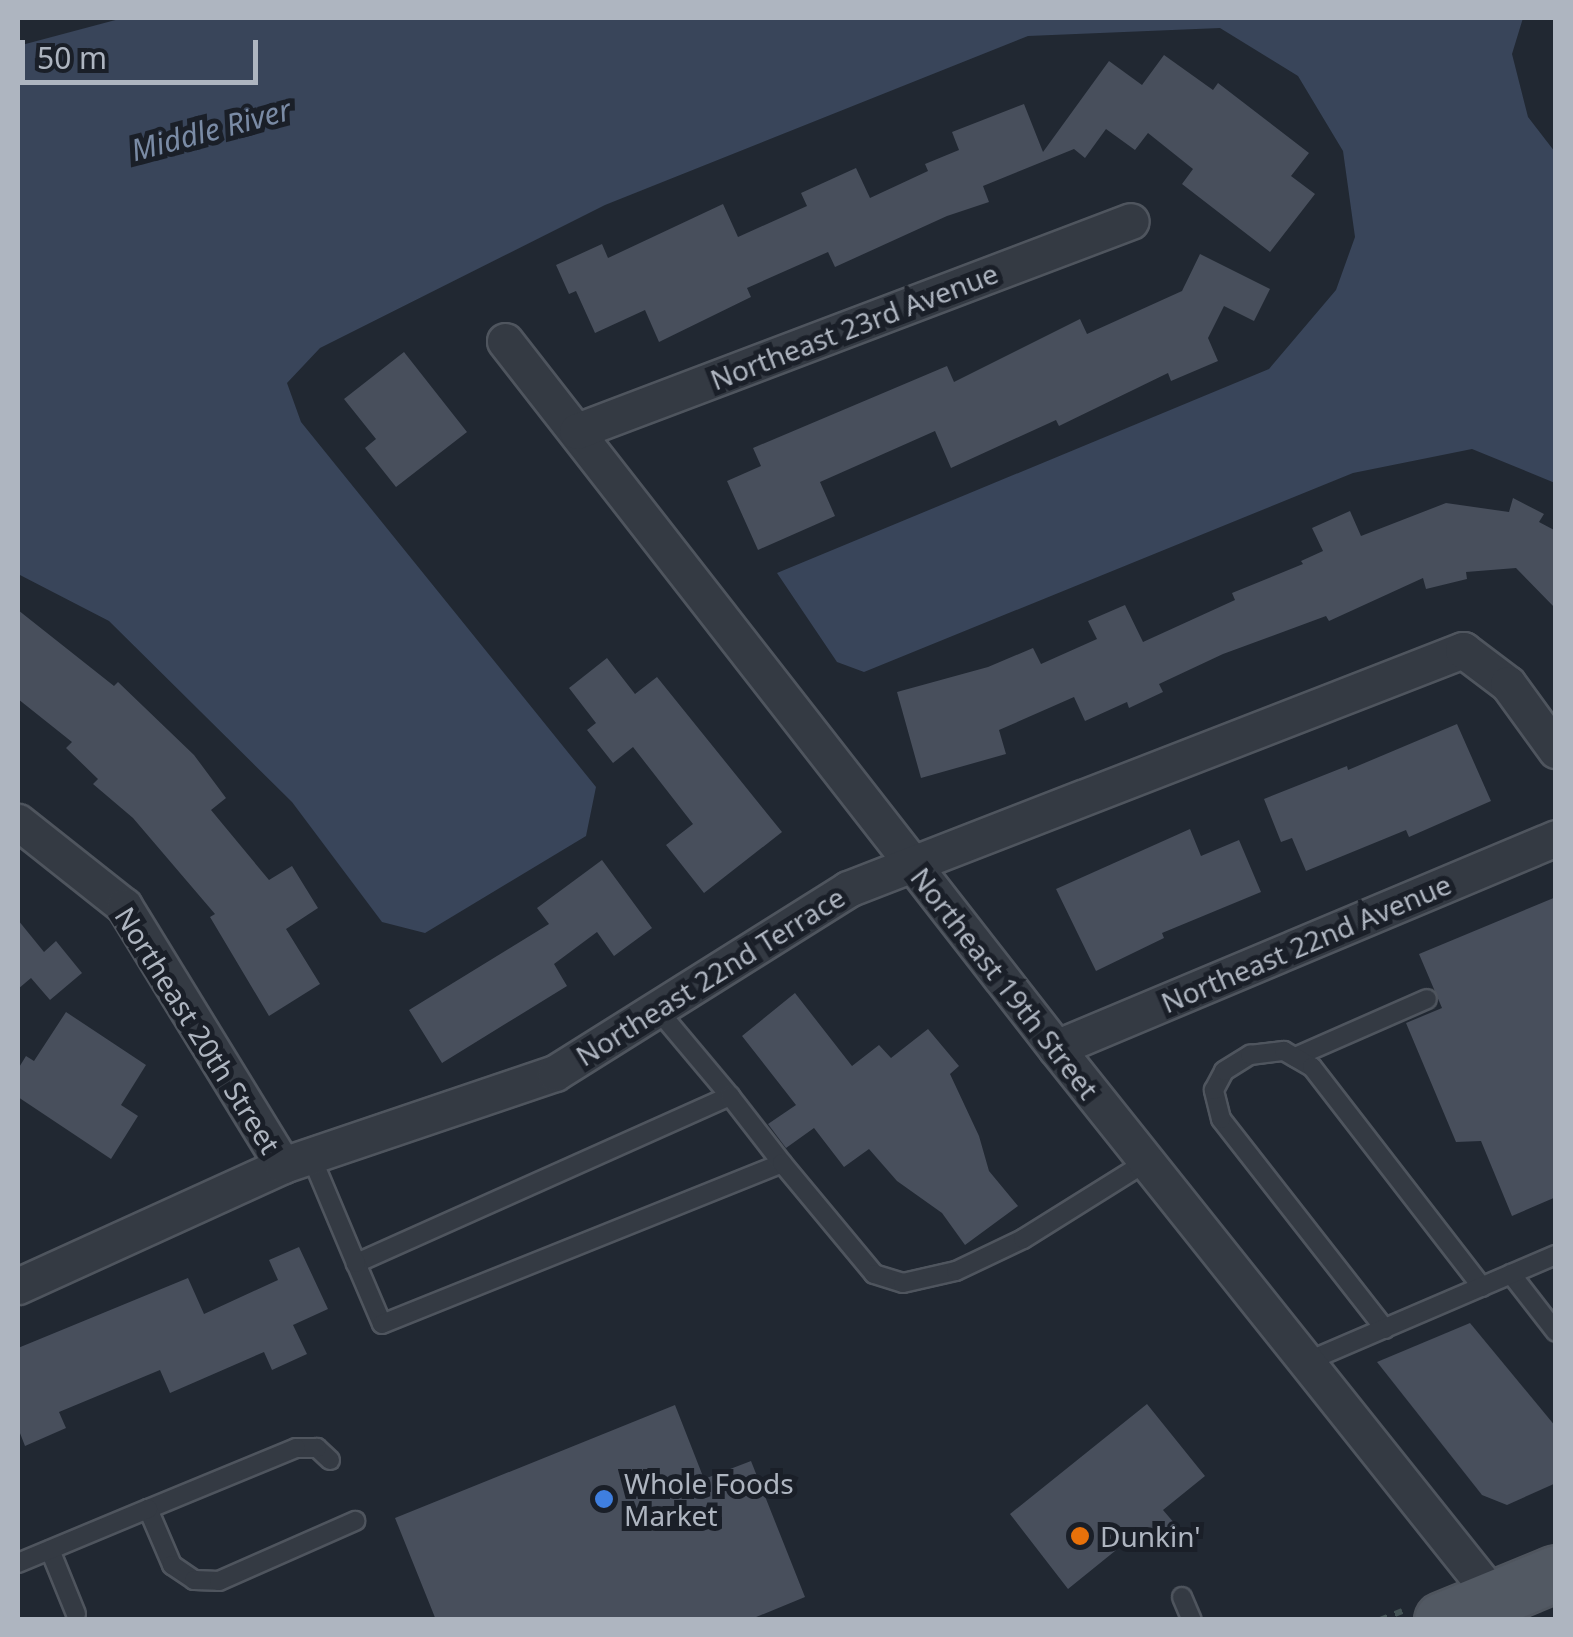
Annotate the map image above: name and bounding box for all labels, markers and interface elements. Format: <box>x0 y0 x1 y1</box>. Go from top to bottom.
scale bar <box>25 20 262 82</box>
text: 50 m <box>37 37 107 78</box>
water label: Middle River <box>127 91 295 169</box>
street label: Northeast 23rd Avenue <box>705 256 1003 396</box>
street label: Northeast 19th Street <box>904 861 1106 1105</box>
street label: Northeast 22nd Avenue <box>1156 867 1456 1019</box>
street label: Northeast 22nd Terrace <box>570 880 850 1072</box>
street label: Northeast 20th Street <box>108 901 288 1159</box>
place label: Whole Foods Market <box>624 1466 794 1532</box>
marker: Whole Foods Market <box>593 1488 615 1510</box>
place label: Dunkin' <box>1100 1519 1201 1553</box>
marker: Dunkin' <box>1069 1525 1091 1547</box>

